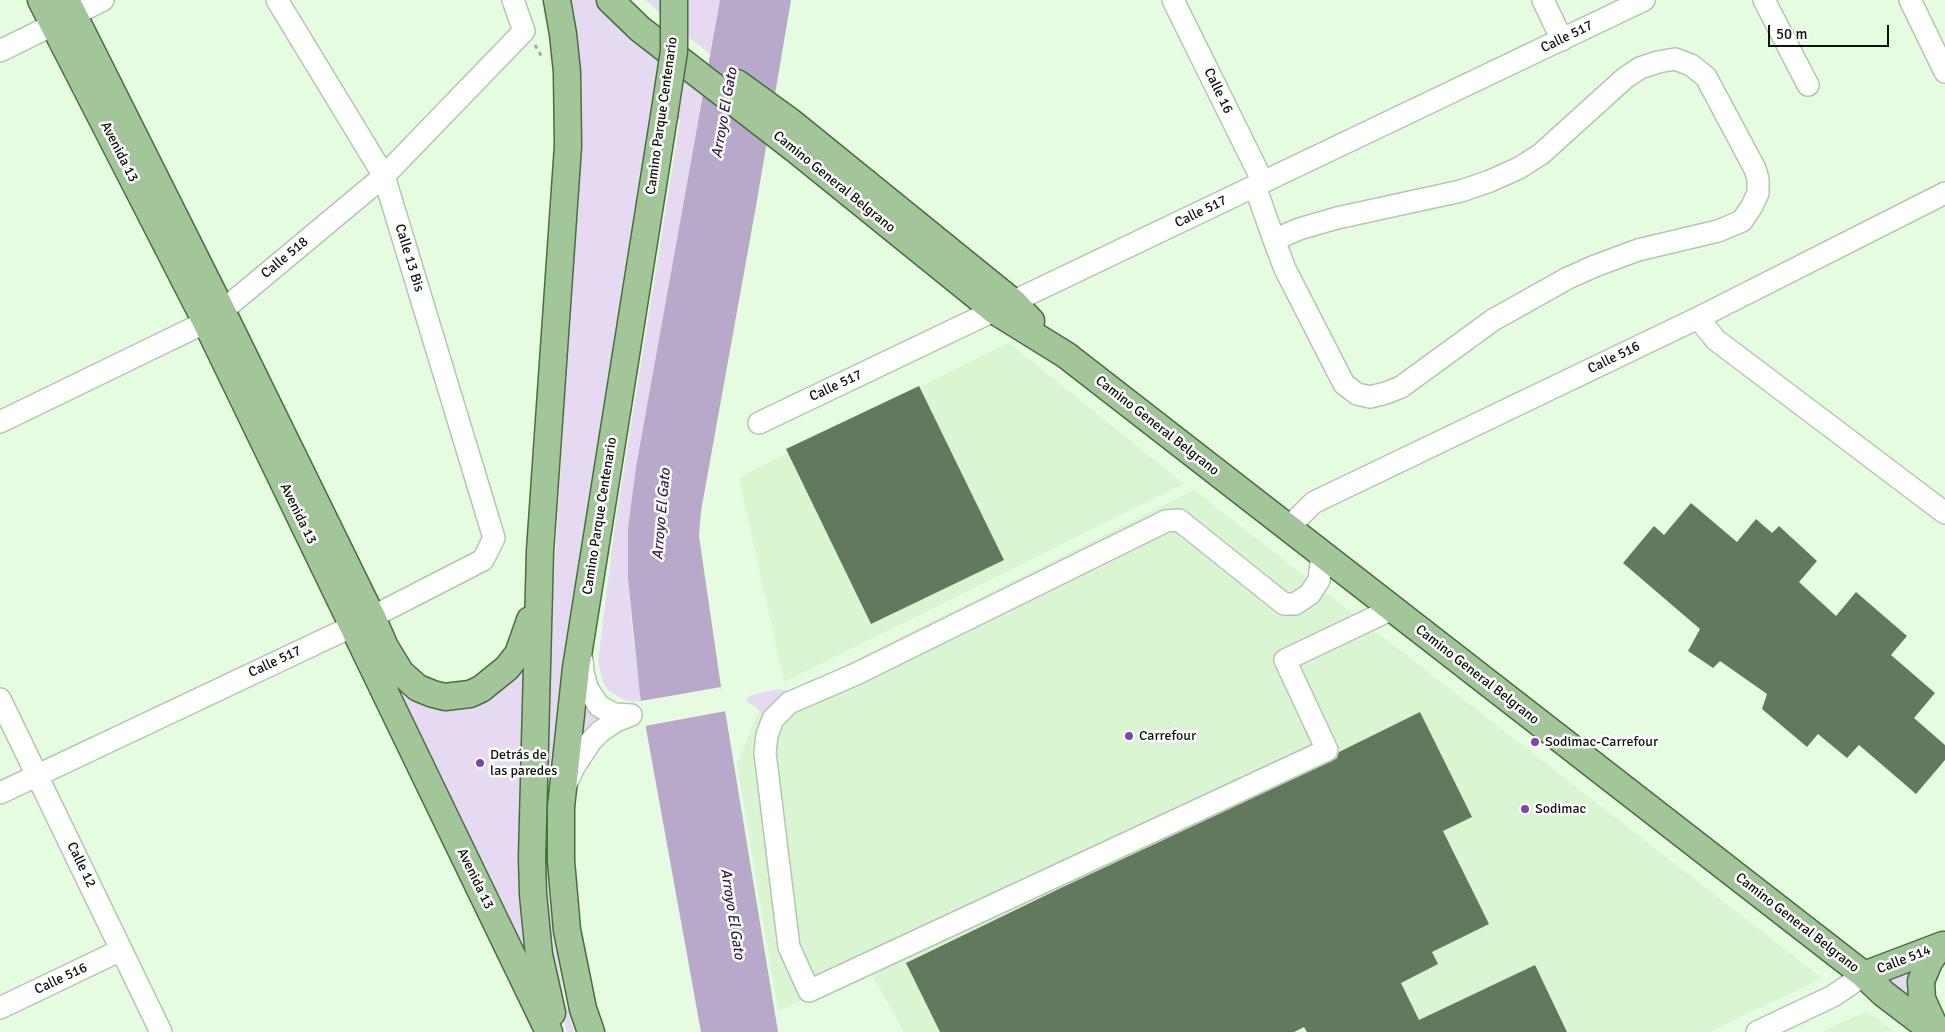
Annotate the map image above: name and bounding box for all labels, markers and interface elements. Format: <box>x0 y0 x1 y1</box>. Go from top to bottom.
scale bar <box>1770 15 1891 47</box>
street label: Calle 517 <box>1538 17 1596 57</box>
text: 50 m <box>1776 25 1807 43</box>
street label: Camino Parque Centenario <box>643 36 681 196</box>
street label: Calle 16 <box>1200 65 1236 117</box>
water label: Arroyo El Gato <box>708 66 742 160</box>
street label: Avenida 13 <box>97 119 141 185</box>
street label: Camino General Belgrano <box>770 128 898 236</box>
street label: Calle 517 <box>1172 192 1230 232</box>
street label: Calle 13 Bis <box>391 222 427 294</box>
street label: Calle 518 <box>258 234 312 282</box>
street label: Calle 516 <box>1585 338 1643 378</box>
street label: Calle 517 <box>807 367 865 405</box>
street label: Camino General Belgrano <box>1092 372 1222 480</box>
street label: Camino Parque Centenario <box>579 436 621 596</box>
water label: Arroyo El Gato <box>649 468 675 560</box>
street label: Avenida 13 <box>276 481 320 547</box>
street label: Camino General Belgrano <box>1412 621 1542 729</box>
street label: Calle 517 <box>246 643 304 681</box>
place label: Carrefour <box>1139 728 1196 744</box>
marker: Carrefour <box>1123 730 1135 742</box>
place label: Sodimac-Carrefour <box>1545 734 1658 750</box>
marker: Sodimac-Carrefour <box>1529 736 1541 748</box>
place label: Detrás de las paredes <box>490 747 557 780</box>
marker: Detrás de las paredes <box>474 757 486 769</box>
place label: Sodimac <box>1535 801 1586 817</box>
marker: Sodimac <box>1519 803 1531 815</box>
street label: Calle 12 <box>63 839 99 891</box>
street label: Avenida 13 <box>453 846 497 912</box>
water label: Arroyo El Gato <box>716 867 748 961</box>
street label: Camino General Belgrano <box>1732 869 1862 977</box>
street label: Calle 514 <box>1875 942 1933 978</box>
street label: Calle 516 <box>32 960 90 998</box>

